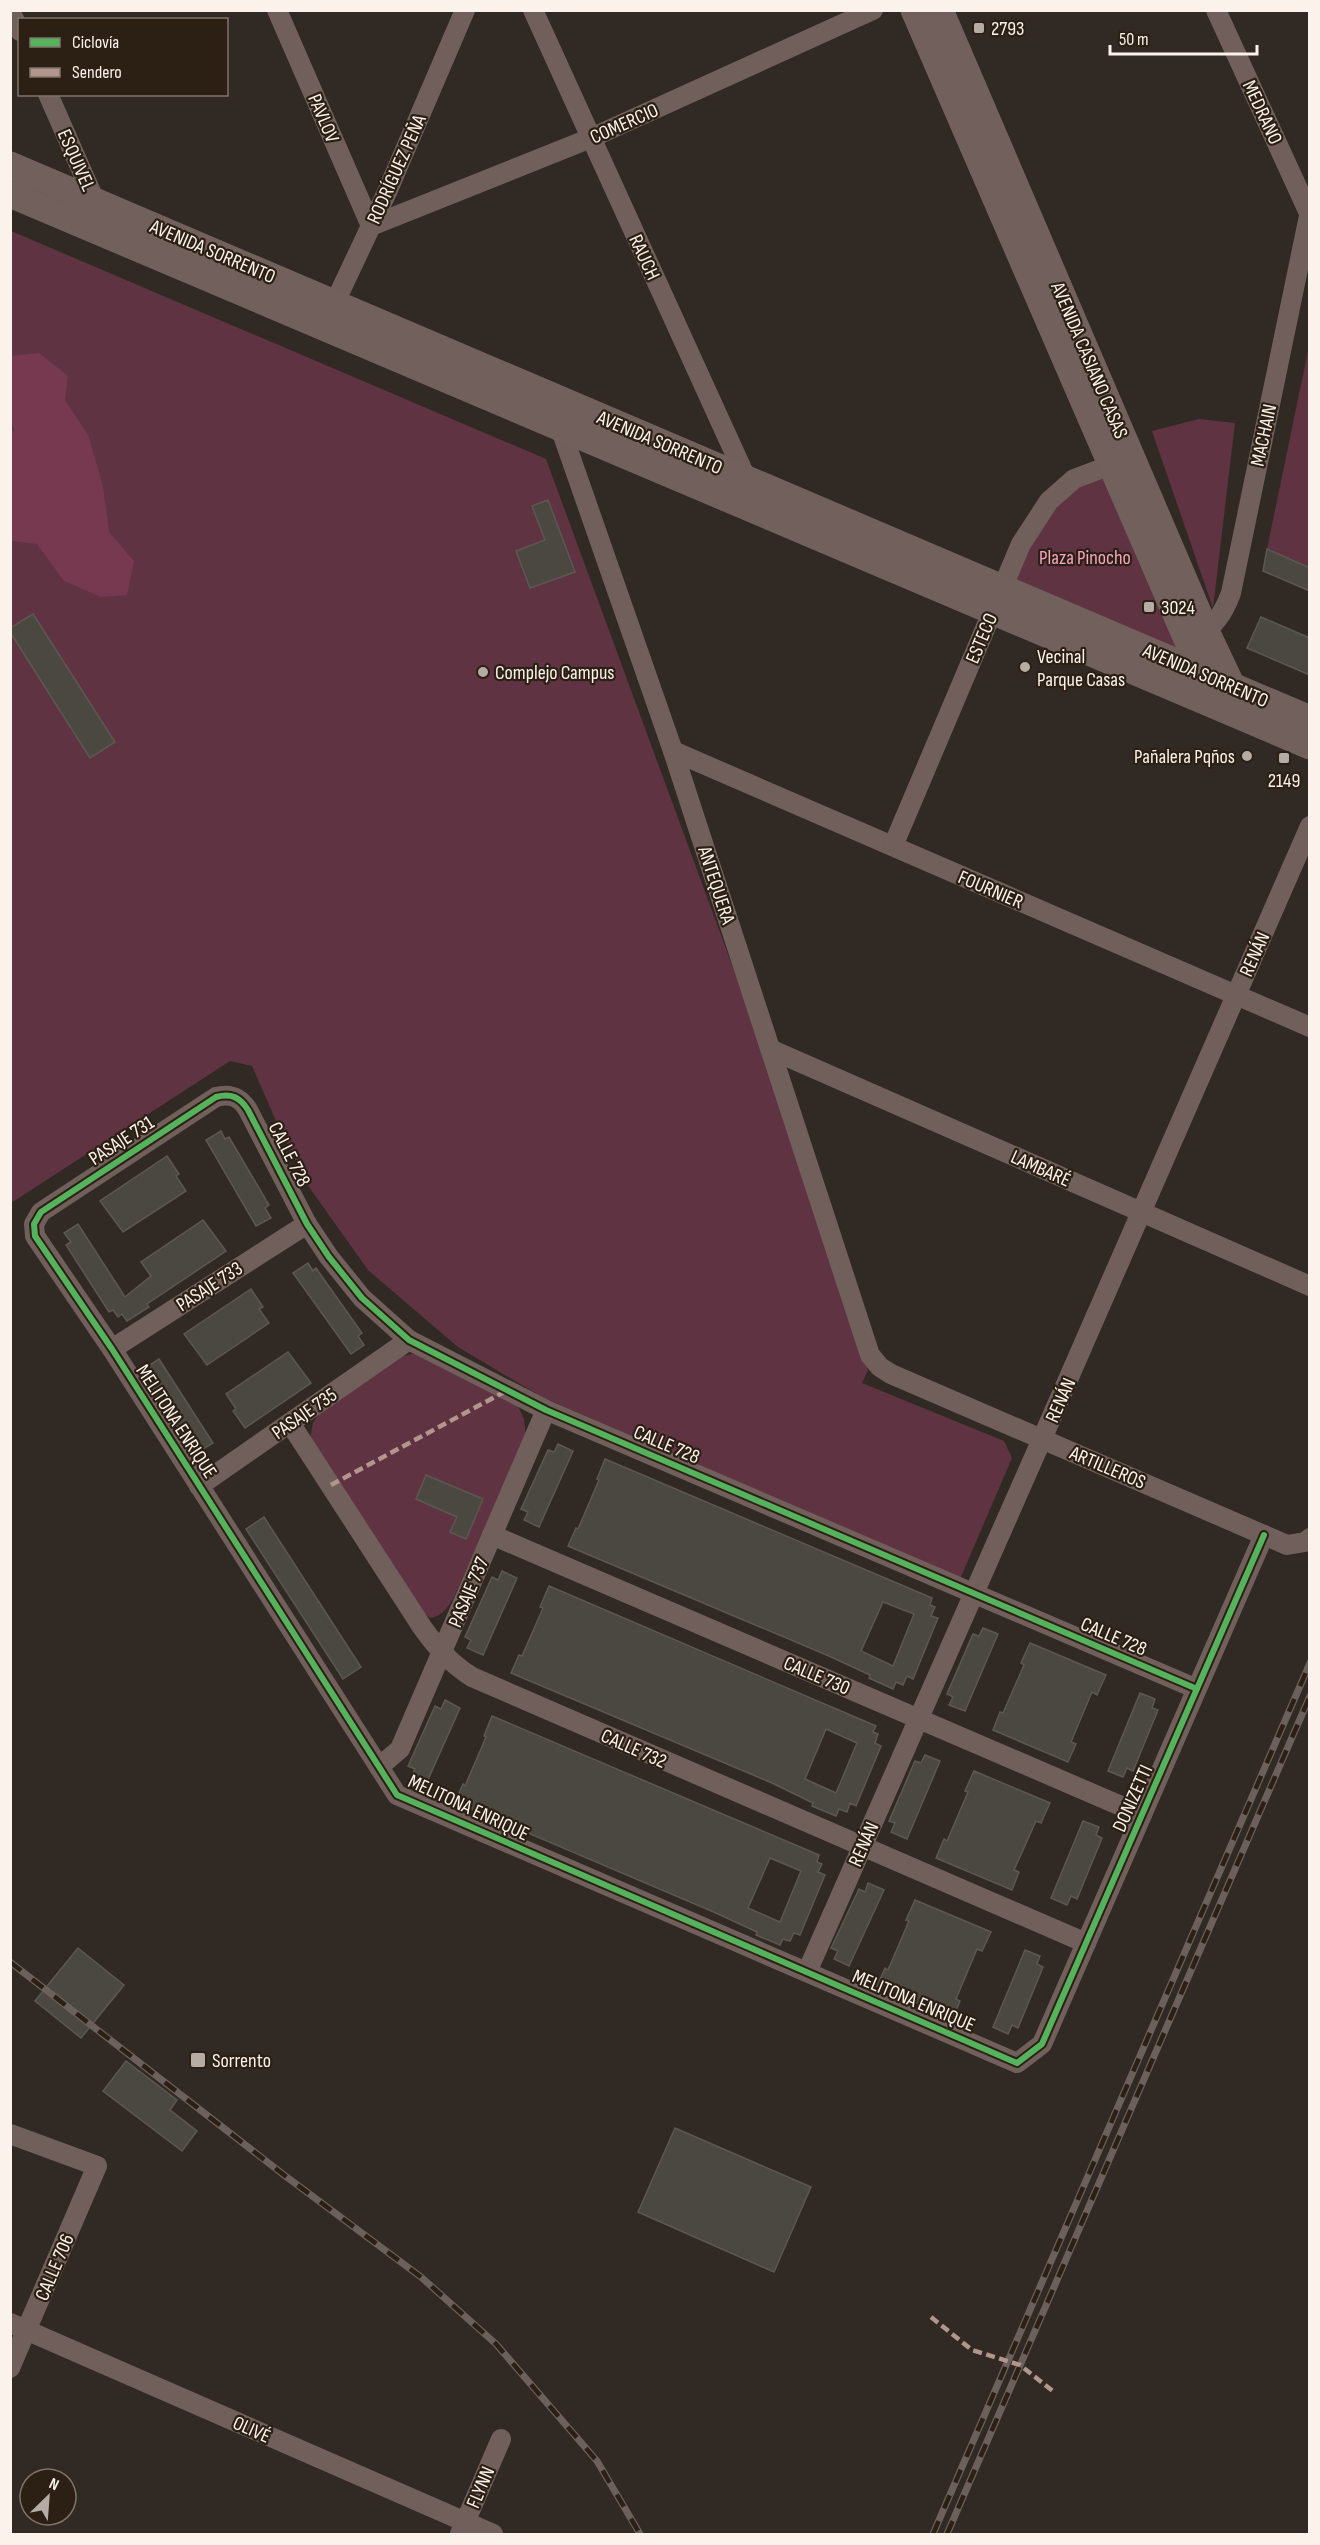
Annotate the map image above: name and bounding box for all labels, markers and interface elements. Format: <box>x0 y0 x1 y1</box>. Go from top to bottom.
place label: 2793 <box>991 17 1025 41</box>
legend <box>18 18 228 96</box>
scale bar <box>1110 18 1257 56</box>
marker: 2793 <box>972 21 986 35</box>
text: 50 m <box>1119 29 1149 50</box>
text: Ciclovía <box>72 32 119 53</box>
text: Sendero <box>72 62 122 83</box>
street label: MEDRANO <box>1237 77 1287 148</box>
street label: PAVLOV <box>302 90 344 146</box>
street label: COMERCIO <box>587 98 662 150</box>
street label: RODRÍGUEZ PEÑA <box>362 111 432 228</box>
street label: ESQUIVEL <box>52 126 101 196</box>
street label: AVENIDA SORRENTO <box>145 214 279 289</box>
street label: RAUCH <box>623 231 665 284</box>
street label: AVENIDA CASIANO CASAS <box>1045 278 1133 442</box>
street label: MACHAIN <box>1246 402 1282 468</box>
street label: AVENIDA SORRENTO <box>592 405 726 480</box>
park label: Plaza Pinocho <box>1039 546 1131 570</box>
place label: 3024 <box>1161 596 1195 620</box>
marker: 3024 <box>1142 600 1156 614</box>
street label: ESTECO <box>961 610 1003 667</box>
street label: AVENIDA SORRENTO <box>1138 638 1272 713</box>
place label: Vecinal Parque Casas <box>1037 645 1125 692</box>
marker: Vecinal Parque Casas <box>1018 660 1032 674</box>
place label: Complejo Campus <box>495 661 614 685</box>
marker: Complejo Campus <box>476 665 490 679</box>
place label: Pañalera Pqños <box>1134 745 1235 769</box>
marker: Pañalera Pqños <box>1240 749 1254 763</box>
marker: 2149 <box>1277 751 1291 765</box>
place label: 2149 <box>1268 769 1300 793</box>
street label: ANTEQUERA <box>692 842 740 928</box>
street label: FOURNIER <box>954 866 1027 914</box>
street label: RENÁN <box>1235 928 1275 981</box>
street label: PASAJE 731 <box>84 1111 159 1171</box>
street label: CALLE 728 <box>263 1118 316 1191</box>
street label: LAMBARÉ <box>1007 1145 1074 1193</box>
street label: PASAJE 733 <box>172 1257 247 1317</box>
street label: MELITONA ENRIQUE <box>130 1360 222 1483</box>
street label: RENÁN <box>1041 1374 1081 1427</box>
street label: PASAJE 735 <box>267 1383 342 1445</box>
street label: CALLE 728 <box>630 1420 703 1470</box>
street label: ARTILLEROS <box>1065 1441 1149 1495</box>
street label: PASAJE 737 <box>443 1554 494 1631</box>
street label: CALLE 728 <box>1077 1612 1150 1662</box>
street label: CALLE 730 <box>780 1651 853 1701</box>
street label: CALLE 732 <box>597 1724 670 1774</box>
street label: DONIZETTI <box>1108 1761 1158 1836</box>
street label: MELITONA ENRIQUE <box>404 1769 533 1846</box>
street label: RENÁN <box>844 1818 884 1871</box>
street label: MELITONA ENRIQUE <box>849 1964 979 2038</box>
place label: Sorrento <box>212 2049 271 2073</box>
marker: Sorrento <box>189 2051 207 2069</box>
street label: CALLE 706 <box>30 2230 80 2304</box>
street label: OLIVÉ <box>229 2411 274 2449</box>
street label: FLYNN <box>462 2463 500 2512</box>
north arrow <box>18 2467 78 2527</box>
text: N <box>46 2474 62 2495</box>

